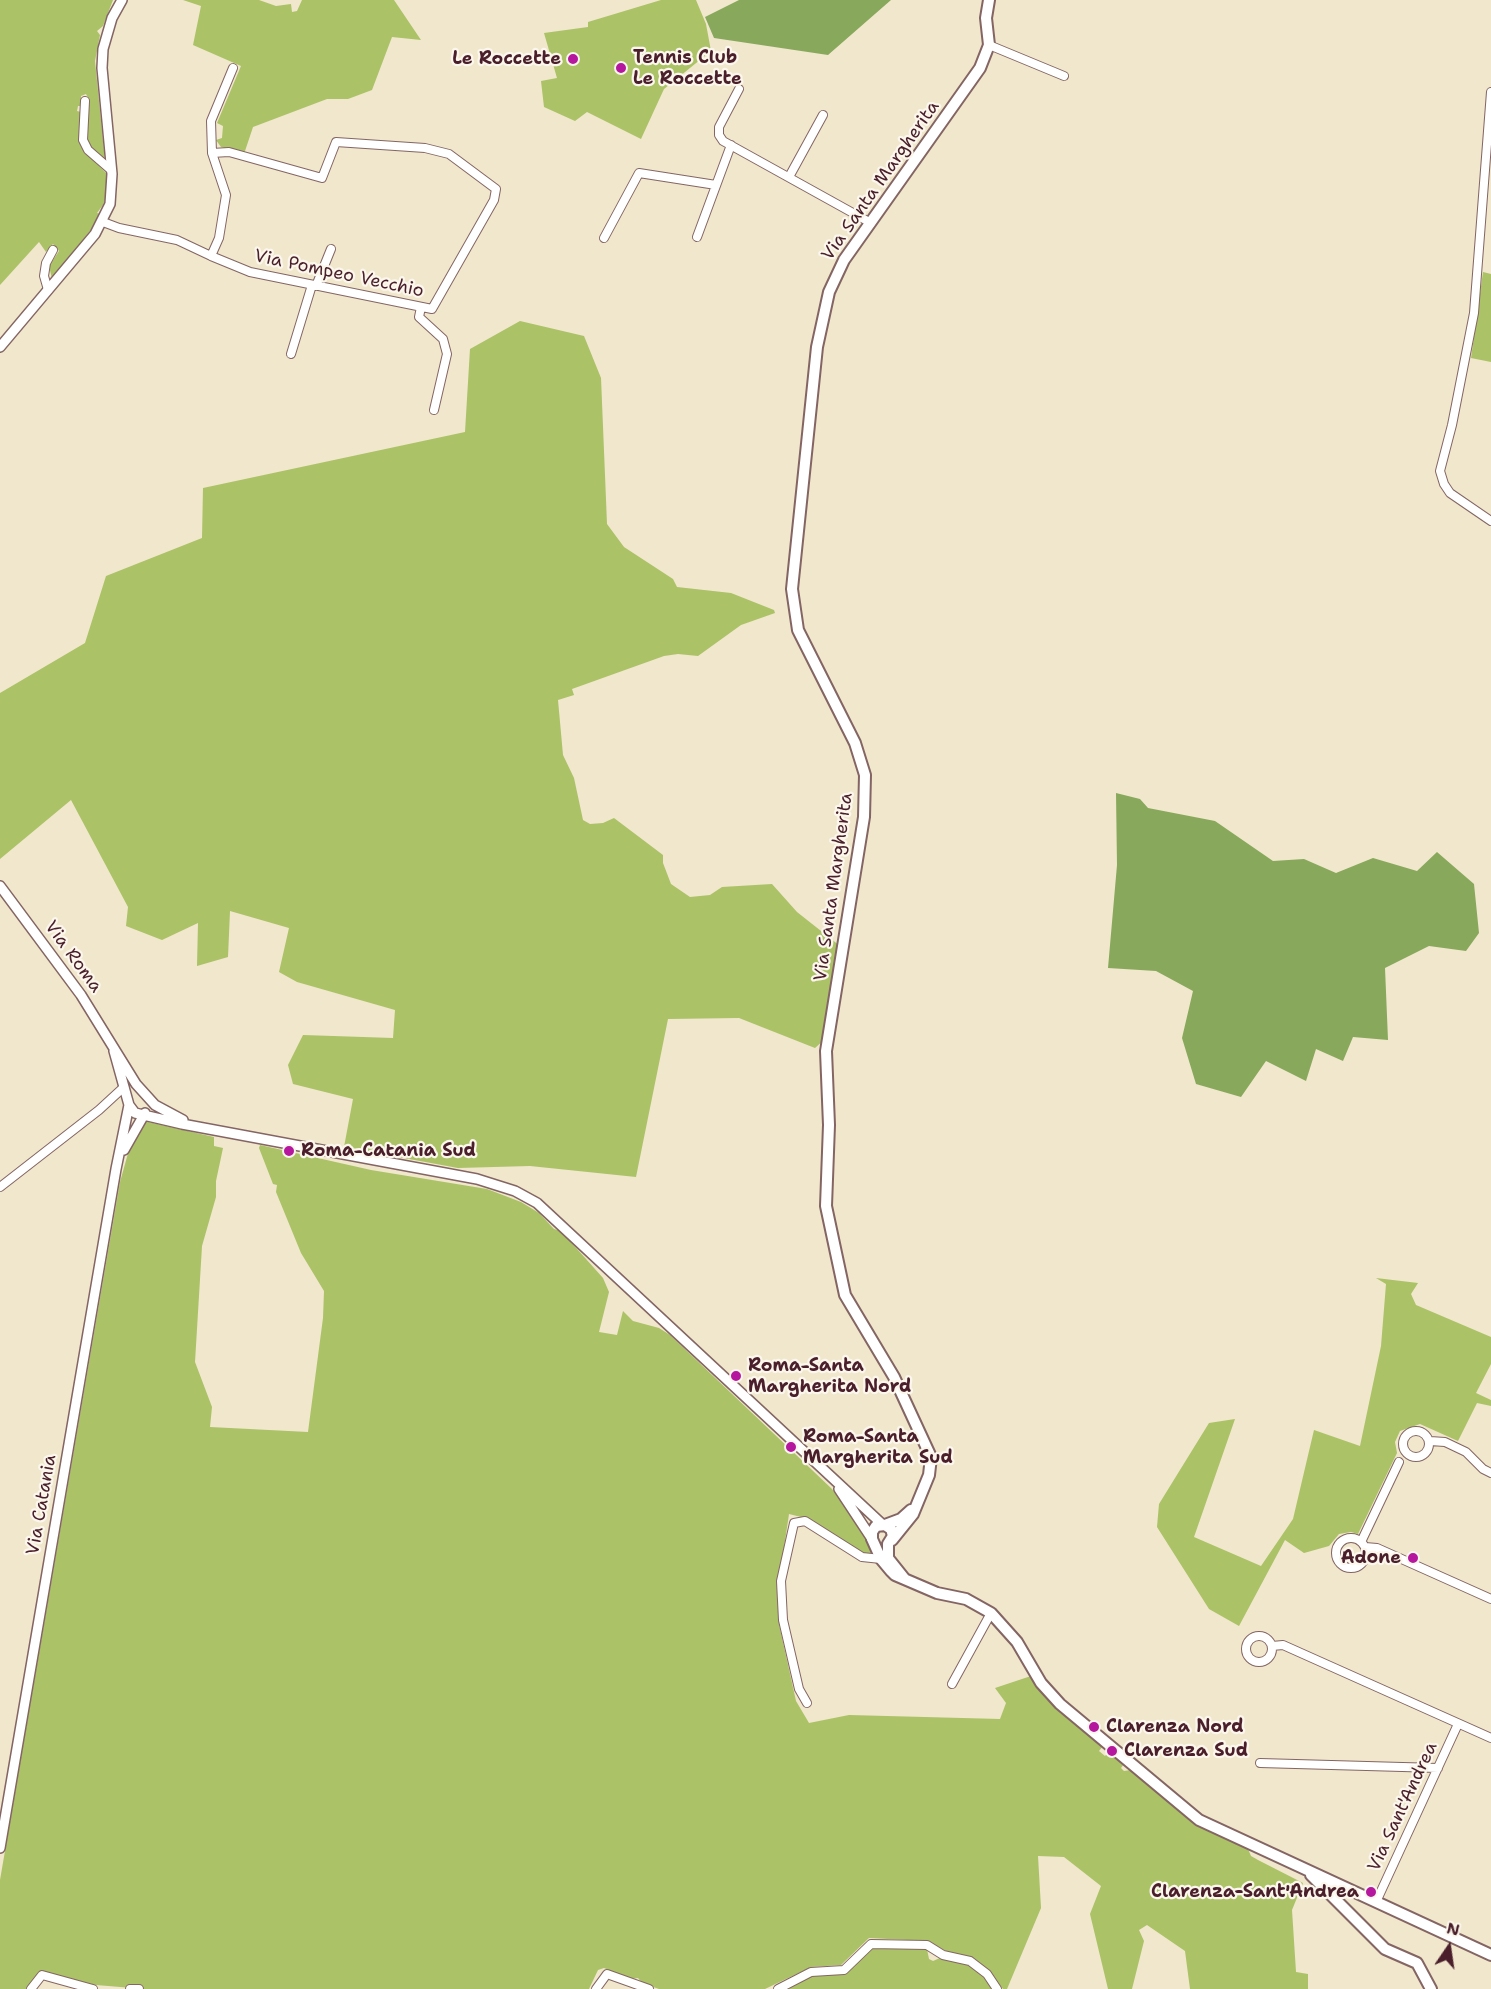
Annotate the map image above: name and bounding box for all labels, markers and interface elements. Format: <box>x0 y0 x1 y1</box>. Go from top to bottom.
place label: Tennis Club Le Roccette <box>633 47 742 90</box>
place label: Le Roccette <box>452 48 561 70</box>
marker: Le Roccette <box>566 52 580 66</box>
marker: Tennis Club Le Roccette <box>614 61 628 75</box>
street label: Via Santa Margherita <box>818 97 944 265</box>
street label: Via Pompeo Vecchio <box>252 245 426 303</box>
street label: Via Santa Margherita <box>810 791 858 983</box>
street label: Via Roma <box>40 917 106 997</box>
place label: Roma-Catania Sud <box>301 1140 476 1162</box>
marker: Roma-Catania Sud <box>282 1144 296 1158</box>
place label: Roma-Santa Margherita Nord <box>748 1355 911 1398</box>
marker: Roma-Santa Margherita Nord <box>729 1369 743 1383</box>
place label: Roma-Santa Margherita Sud <box>803 1426 953 1468</box>
marker: Roma-Santa Margherita Sud <box>784 1440 798 1454</box>
street label: Via Catania <box>23 1453 61 1557</box>
place label: Adone <box>1341 1547 1401 1569</box>
marker: Adone <box>1406 1551 1420 1565</box>
place label: Clarenza Nord <box>1106 1716 1244 1738</box>
marker: Clarenza Nord <box>1087 1720 1101 1734</box>
street label: Via Sant'Andrea <box>1364 1739 1442 1875</box>
place label: Clarenza Sud <box>1124 1740 1248 1762</box>
marker: Clarenza Sud <box>1105 1744 1119 1758</box>
place label: Clarenza-Sant'Andrea <box>1151 1881 1359 1903</box>
marker: Clarenza-Sant'Andrea <box>1364 1885 1378 1899</box>
north arrow <box>1419 1917 1479 1977</box>
text: N <box>1445 1917 1462 1941</box>

